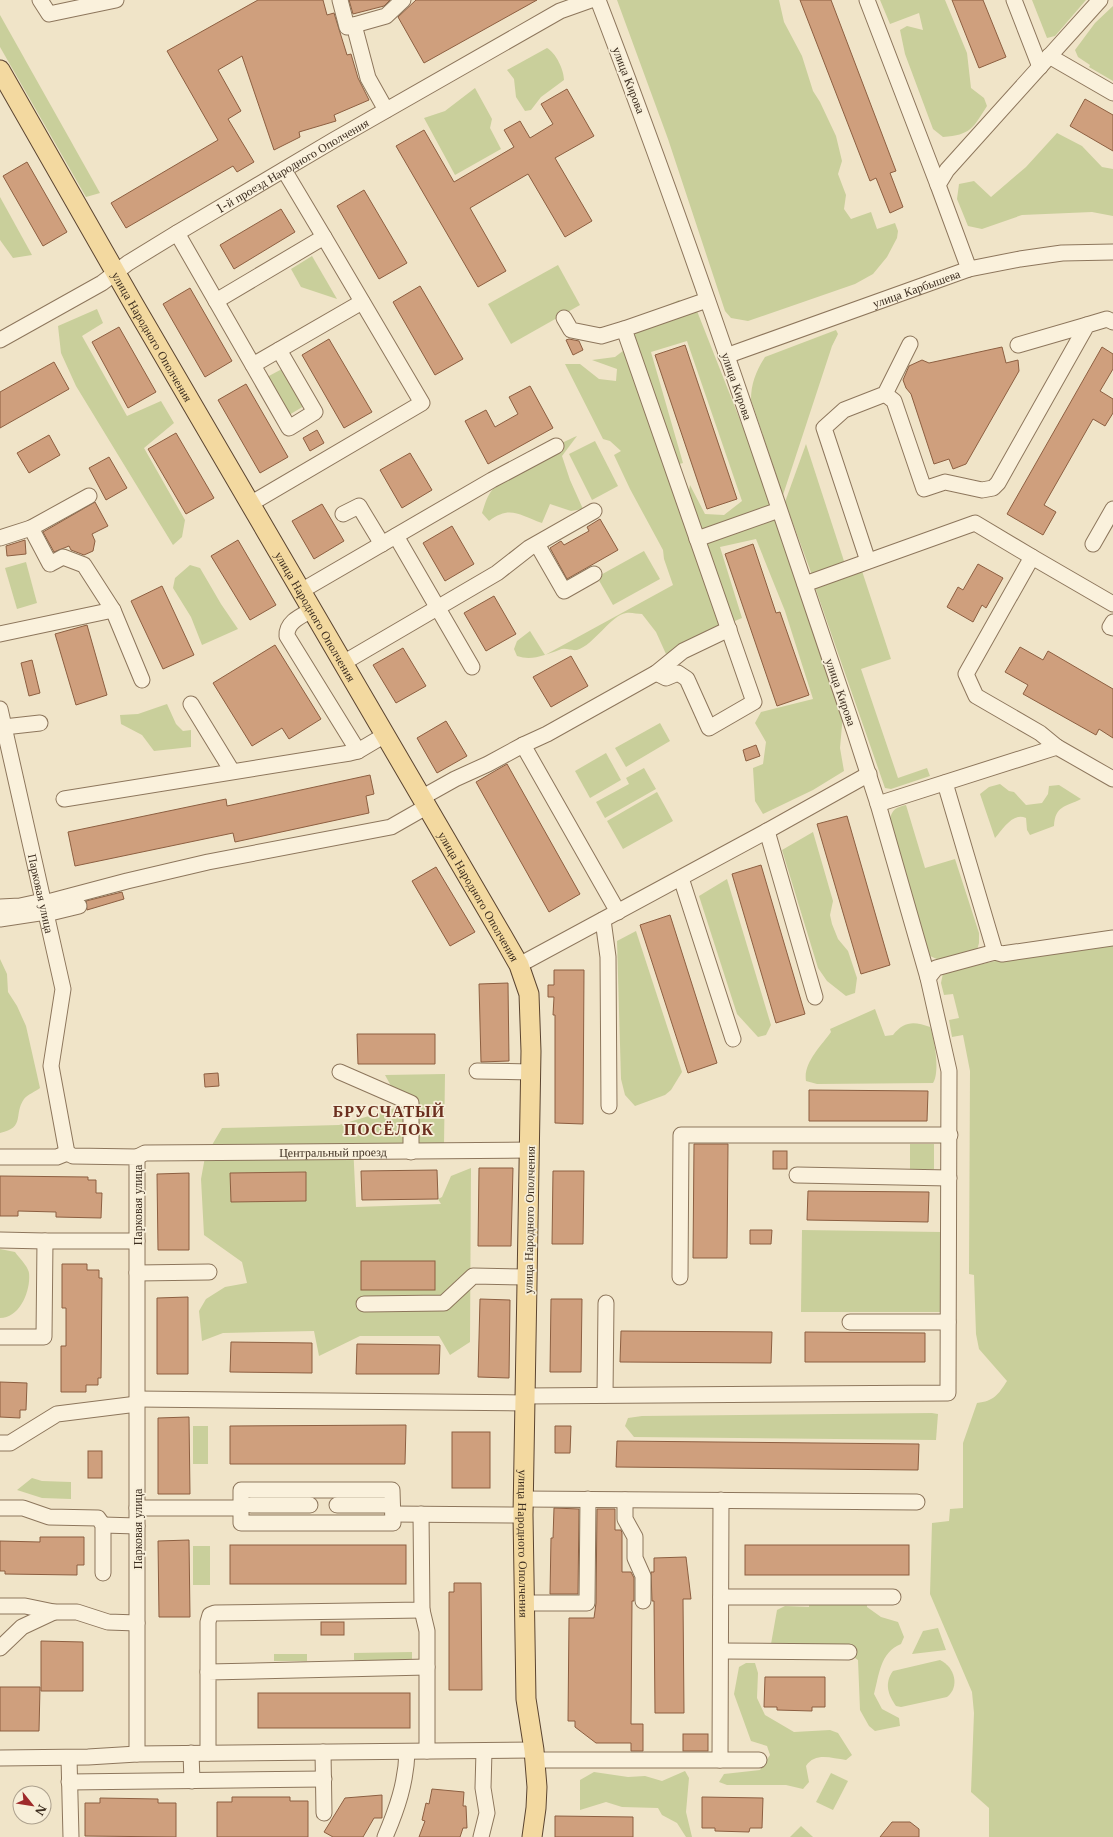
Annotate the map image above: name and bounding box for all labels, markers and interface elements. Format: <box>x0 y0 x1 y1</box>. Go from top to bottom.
street label: улица Кирова <box>609 44 649 116</box>
street label: 1-й проезд Народного Ополчения <box>214 114 371 216</box>
street label: улица Карбышева <box>870 265 963 310</box>
street label: улица Народного Ополчения <box>109 269 197 405</box>
street label: улица Кирова <box>718 350 756 422</box>
street label: улица Народного Ополчения <box>272 549 360 684</box>
street label: улица Кирова <box>822 656 860 728</box>
street label: улица Народного Ополчения <box>435 828 523 964</box>
street label: Парковая улица <box>25 852 58 935</box>
district label: БРУСЧАТЫЙ ПОСЁЛОК <box>333 1101 445 1139</box>
street label: Центральный проезд <box>279 1144 387 1159</box>
street label: улица Народного Ополчения <box>520 1145 538 1294</box>
street label: Парковая улица <box>130 1164 145 1245</box>
street label: улица Народного Ополчения <box>515 1469 532 1618</box>
street label: Парковая улица <box>130 1488 145 1569</box>
north arrow <box>12 1785 52 1825</box>
text: N <box>32 1802 49 1819</box>

